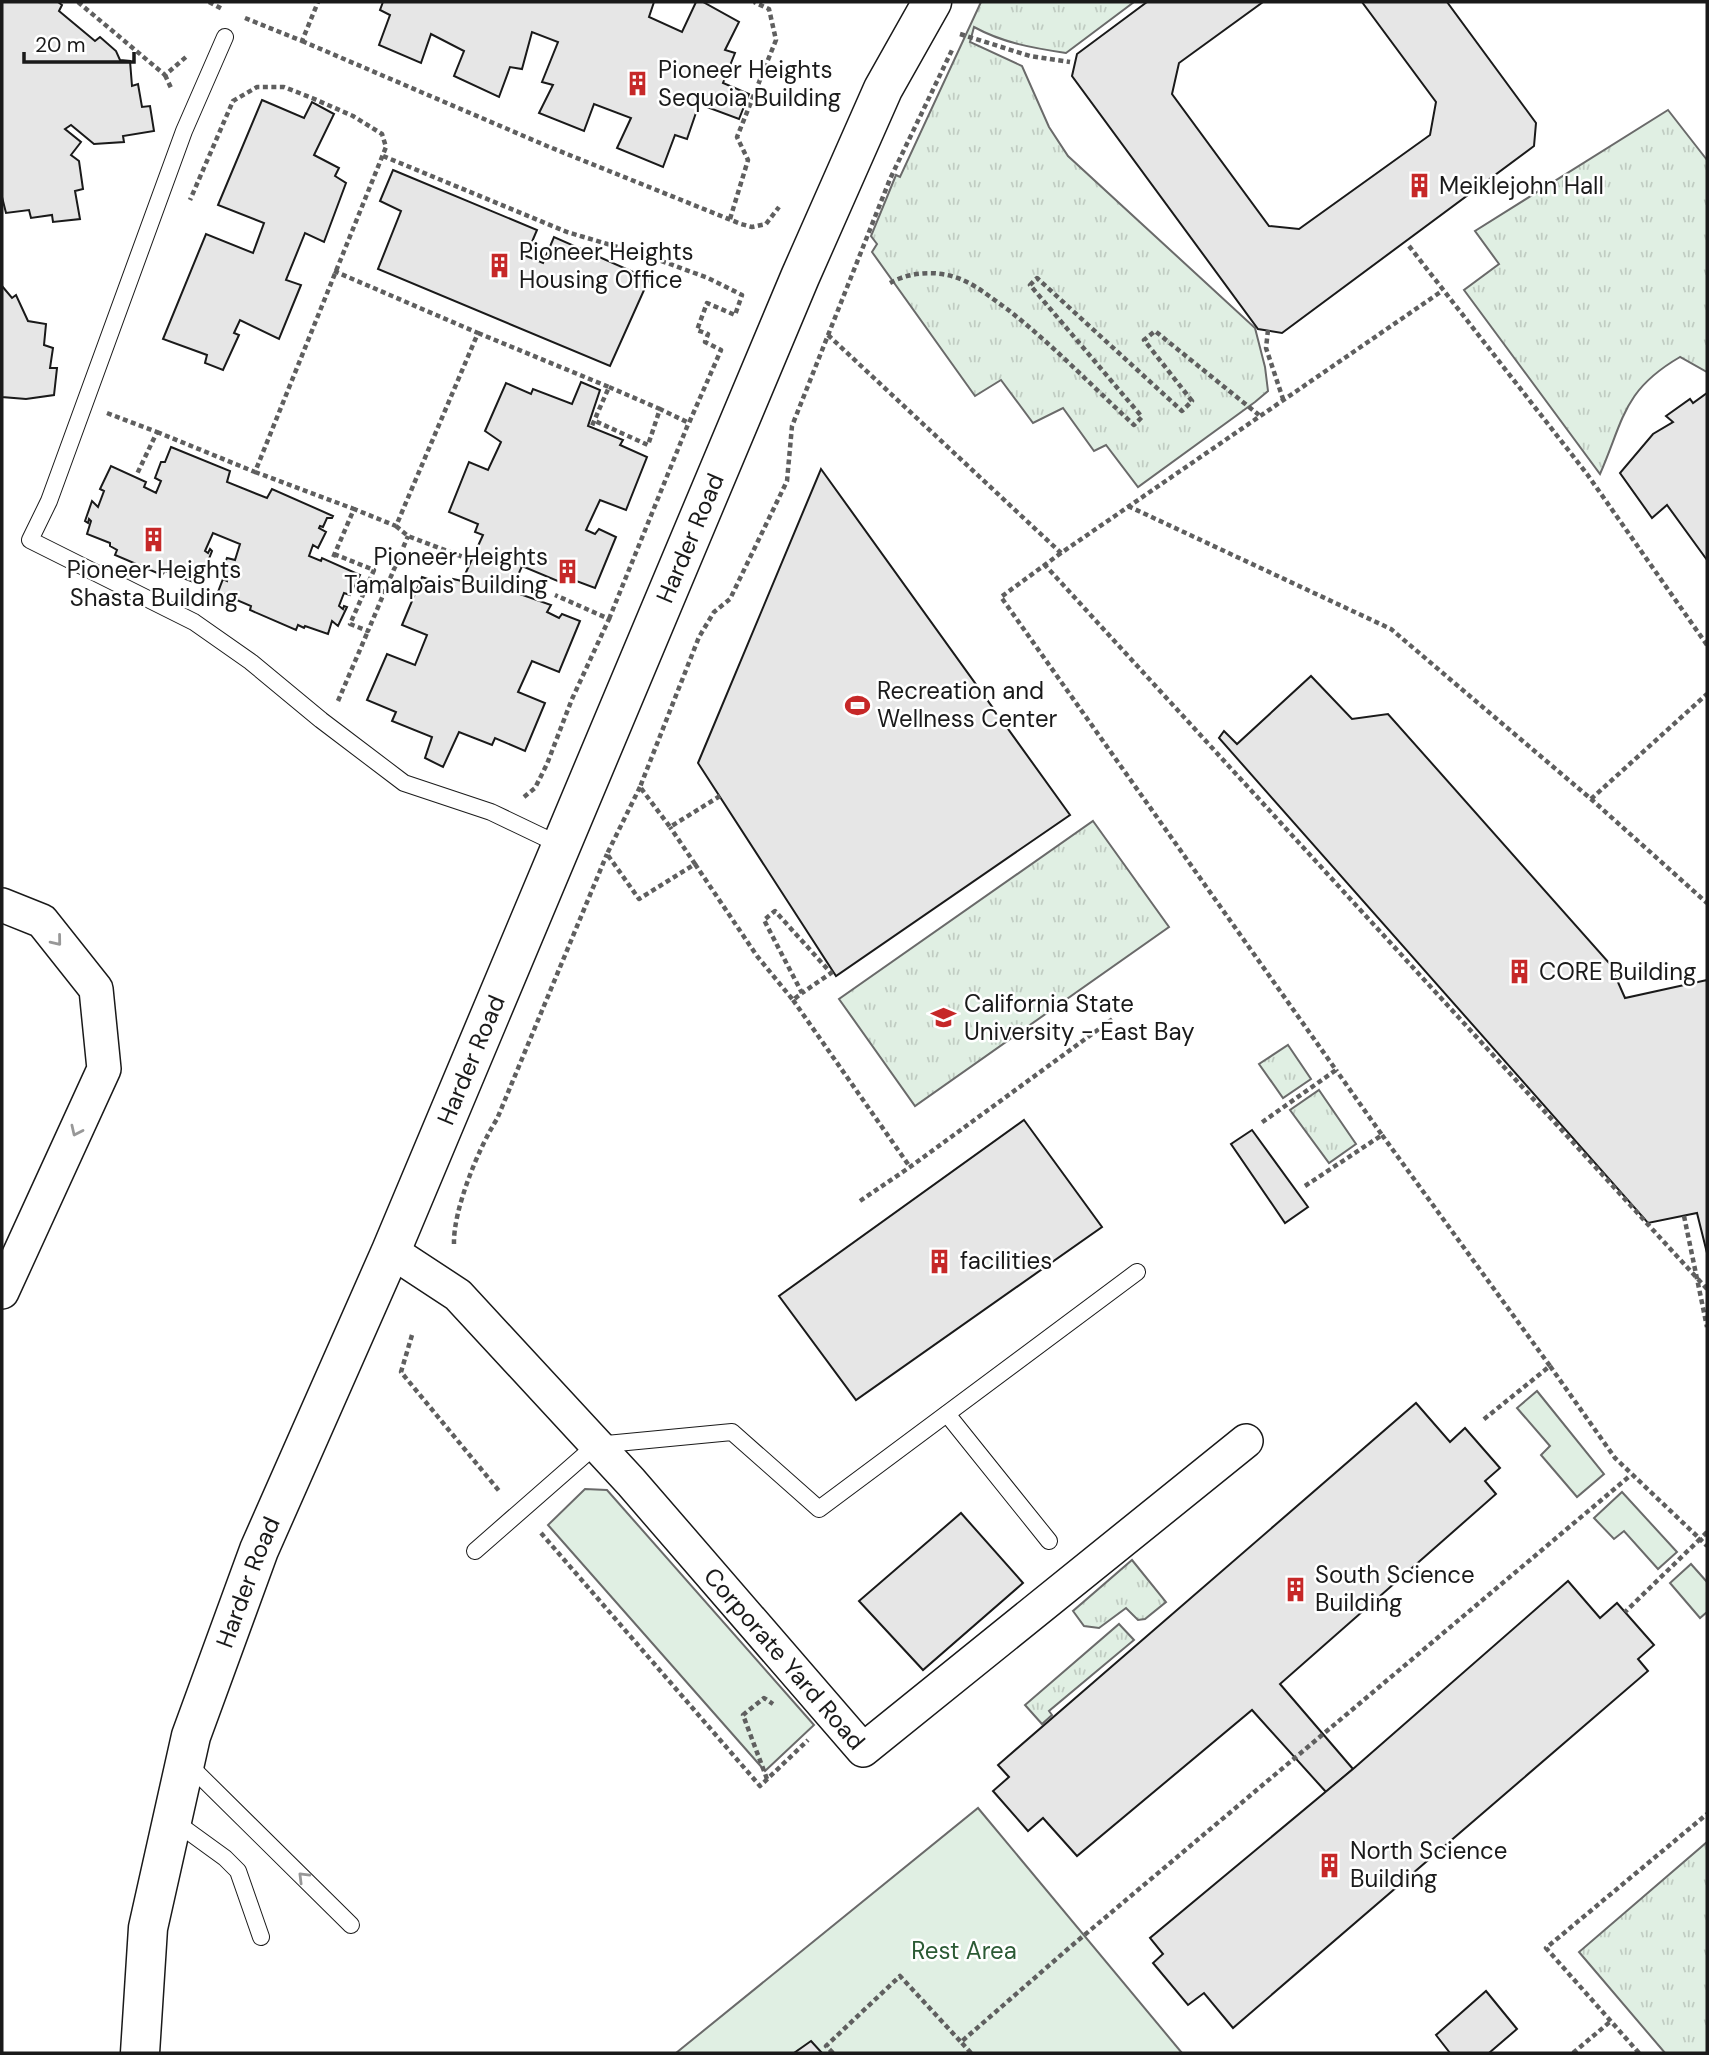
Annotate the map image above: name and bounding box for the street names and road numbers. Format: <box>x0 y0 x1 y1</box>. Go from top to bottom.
street label: Harder Road <box>649 468 731 607</box>
street label: Harder Road <box>430 990 512 1129</box>
street label: Harder Road <box>209 1512 287 1652</box>
street label: Corporate Yard Road <box>697 1561 872 1756</box>

